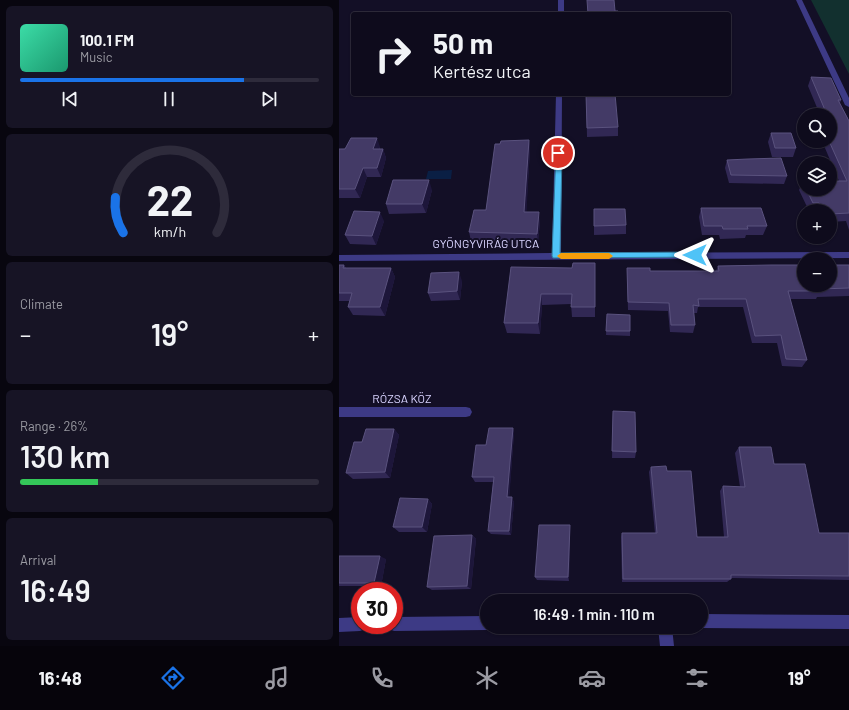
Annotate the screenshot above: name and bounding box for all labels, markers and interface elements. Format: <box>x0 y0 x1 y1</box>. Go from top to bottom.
text: 50 m <box>433 26 493 60</box>
icon: right <box>367 28 419 80</box>
text: 100.1 FM <box>80 31 134 49</box>
text: Music <box>80 49 113 65</box>
text: Kertész utca <box>433 60 531 82</box>
icon: previous <box>59 88 81 110</box>
icon: pause <box>158 88 180 110</box>
icon: next <box>258 88 280 110</box>
map controls <box>797 108 837 292</box>
button: search <box>797 108 837 148</box>
pin <box>541 136 575 170</box>
icon: arrive <box>547 142 569 164</box>
button: layers <box>797 156 837 196</box>
text: 22 <box>146 174 193 224</box>
button: + <box>797 204 837 244</box>
text: km/h <box>153 223 186 240</box>
position arrow <box>674 234 716 276</box>
street label: GYÖNGYVIRÁG UTCA <box>433 236 539 250</box>
button: − <box>797 252 837 292</box>
text: Climate <box>20 296 63 312</box>
text: 19° <box>151 316 188 352</box>
text: − <box>20 321 31 347</box>
text: + <box>308 321 319 347</box>
street label: RÓZSA KÖZ <box>372 391 432 405</box>
text: Range · 26% <box>20 418 88 434</box>
text: 130 km <box>20 438 110 474</box>
text: Arrival <box>20 552 56 568</box>
text: 16:49 <box>20 572 90 608</box>
speed limit sign: 30 <box>351 582 403 634</box>
text: 16:49 · 1 min · 110 m <box>533 605 655 623</box>
icon: directions <box>159 664 187 692</box>
icon: music <box>263 664 291 692</box>
icon: phone <box>368 664 396 692</box>
icon: climate <box>473 664 501 692</box>
icon: car <box>578 664 606 692</box>
icon: filters <box>683 664 711 692</box>
text: 16:48 <box>38 667 82 689</box>
text: 19° <box>788 667 810 689</box>

